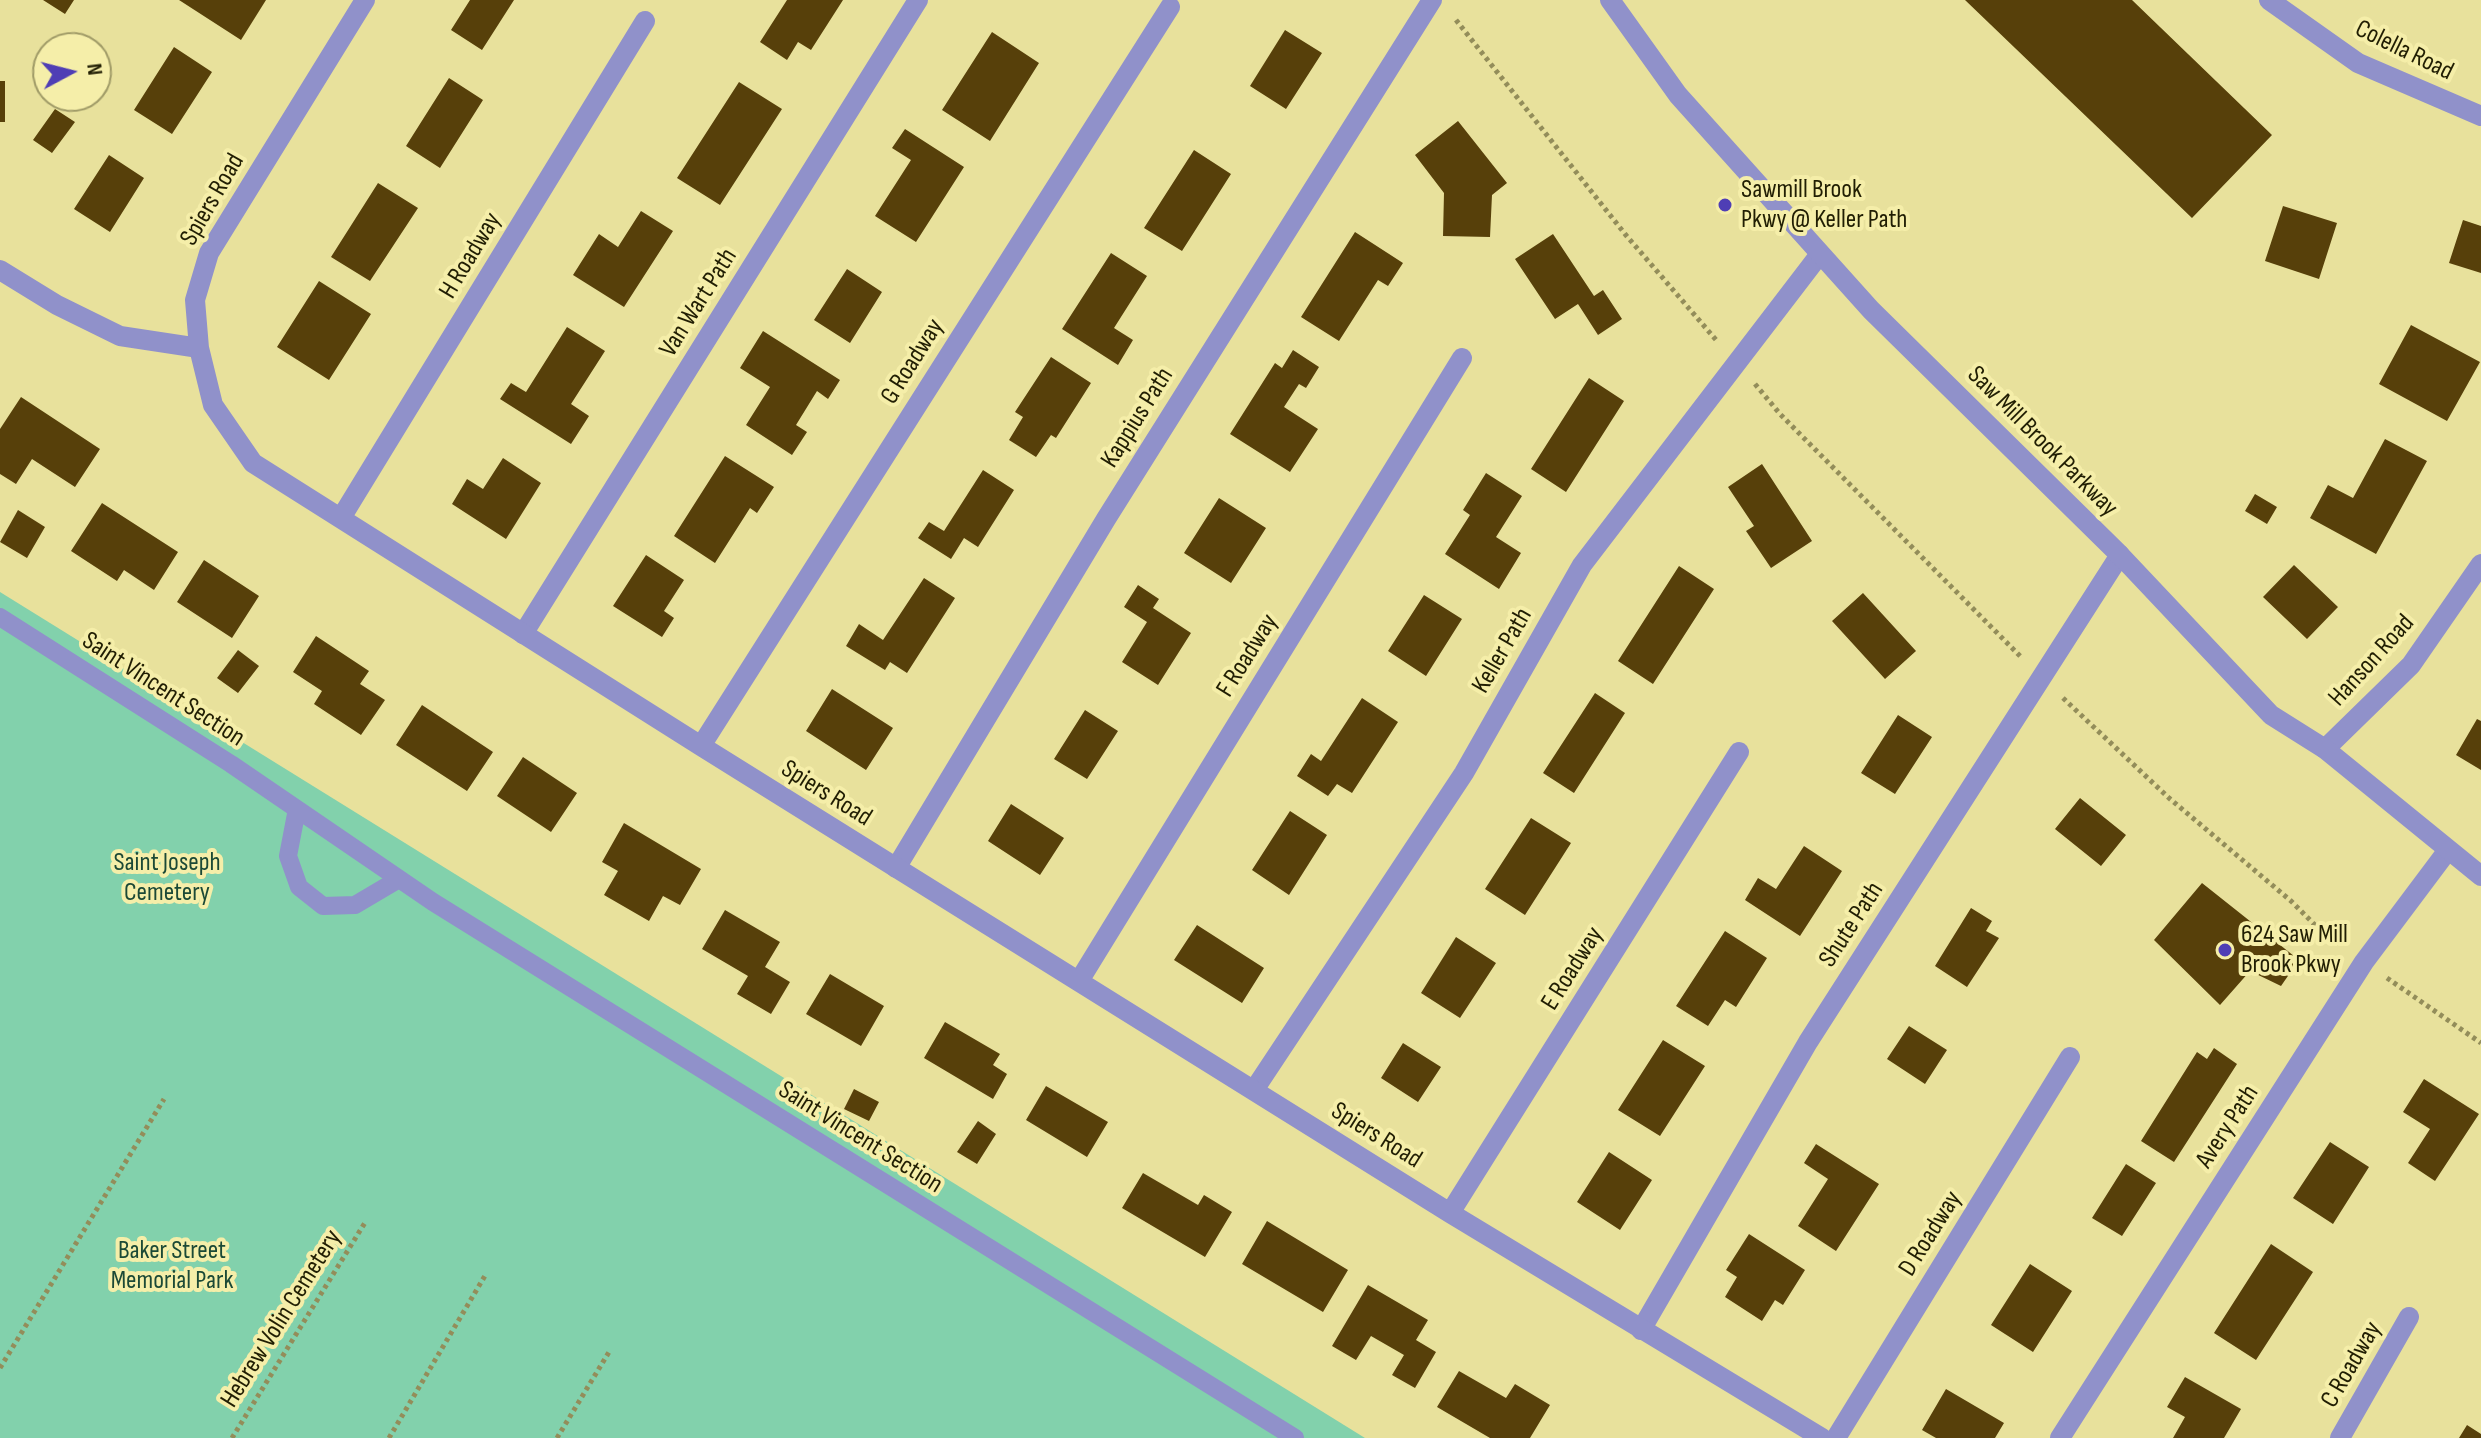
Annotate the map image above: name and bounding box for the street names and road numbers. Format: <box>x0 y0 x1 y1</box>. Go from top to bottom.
street label: Colella Road <box>2350 14 2458 88</box>
street label: Spiers Road <box>174 148 252 252</box>
street label: H Roadway <box>433 207 509 305</box>
street label: Van Wart Path <box>653 243 745 363</box>
street label: G Roadway <box>875 314 951 410</box>
street label: Saw Mill Brook Parkway <box>1960 360 2124 524</box>
street label: Kappius Path <box>1095 362 1181 474</box>
street label: Keller Path <box>1466 603 1540 699</box>
street label: F Roadway <box>1210 609 1286 703</box>
street label: Hanson Road <box>2323 609 2421 713</box>
street label: Saint Vincent Section <box>76 626 250 754</box>
street label: Spiers Road <box>775 754 877 834</box>
street label: Shute Path <box>1813 877 1891 973</box>
street label: E Roadway <box>1535 922 1611 1016</box>
street label: Saint Vincent Section <box>772 1075 948 1201</box>
street label: Avery Path <box>2190 1080 2266 1174</box>
street label: Spiers Road <box>1325 1096 1427 1176</box>
street label: D Roadway <box>1893 1186 1969 1282</box>
street label: Hebrew Volin Cemetery <box>215 1224 349 1414</box>
street label: C Roadway <box>2315 1316 2389 1414</box>

